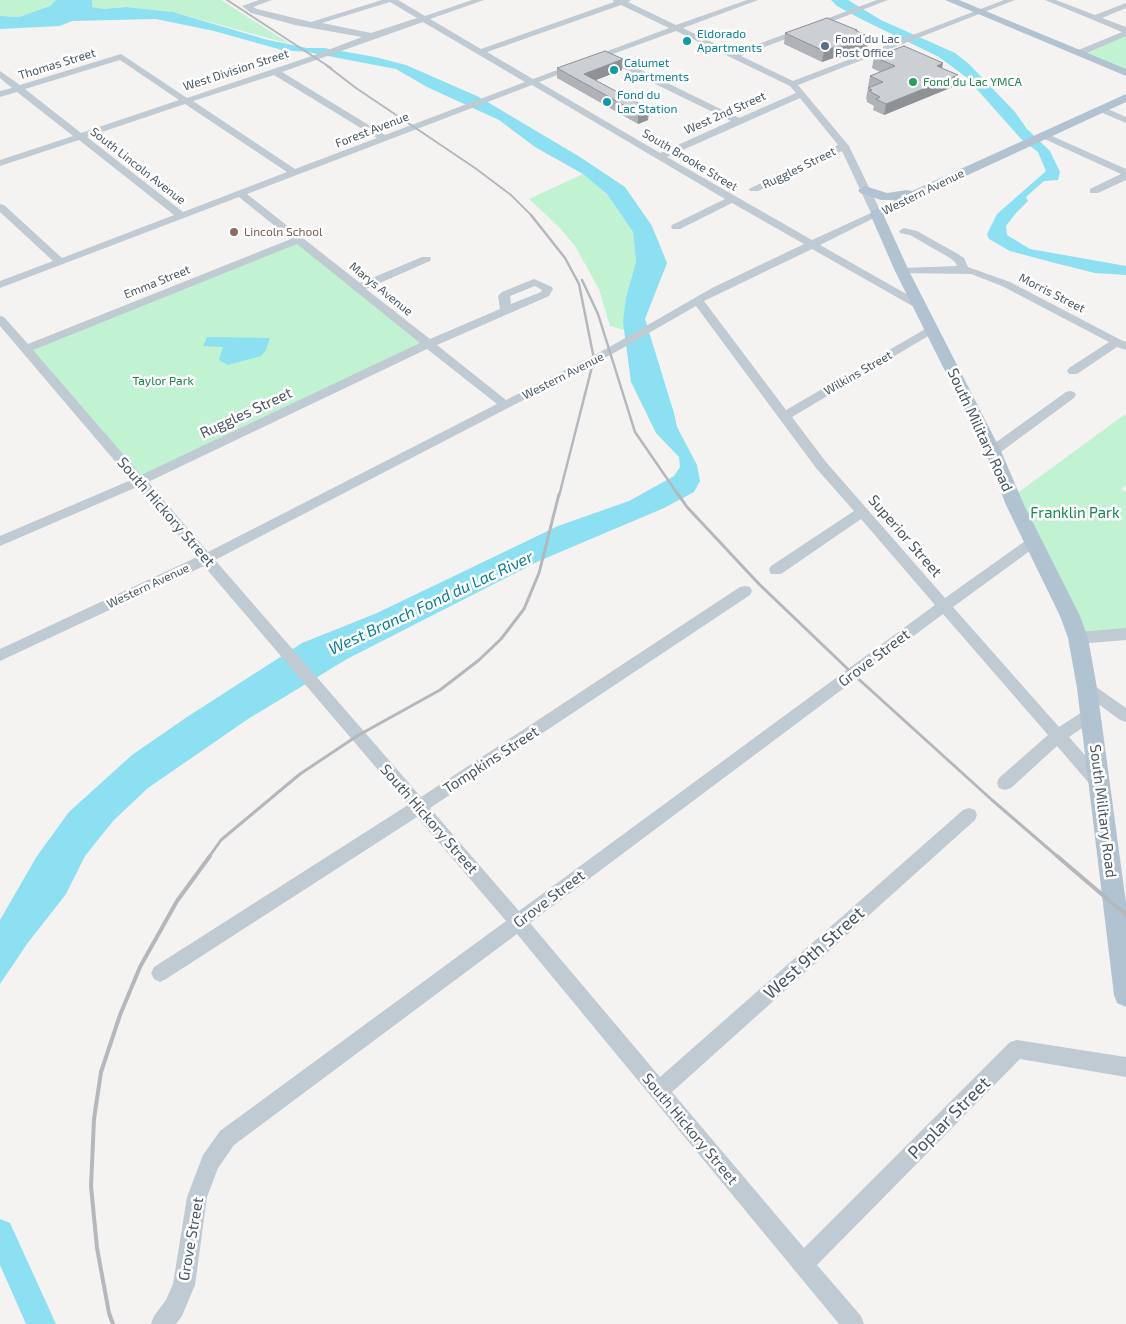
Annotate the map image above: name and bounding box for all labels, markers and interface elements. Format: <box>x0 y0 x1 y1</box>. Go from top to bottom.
place label: Eldorado Apartments <box>697 27 762 55</box>
place label: Fond du Lac Post Office <box>835 32 900 60</box>
marker: Eldorado Apartments <box>681 35 693 47</box>
marker: Fond du Lac Post Office <box>819 40 831 52</box>
street label: Thomas Street <box>17 45 97 83</box>
street label: West Division Street <box>181 46 291 94</box>
place label: Calumet Apartments <box>624 56 689 84</box>
marker: Calumet Apartments <box>608 64 620 76</box>
place label: Fond du Lac YMCA <box>923 75 1022 89</box>
marker: Fond du Lac YMCA <box>907 76 919 88</box>
place label: Fond du Lac Station <box>617 88 677 116</box>
street label: West 2nd Street <box>682 89 768 137</box>
marker: Fond du Lac Station <box>601 96 613 108</box>
street label: Forest Avenue <box>333 109 411 151</box>
street label: South Lincoln Avenue <box>88 124 188 208</box>
street label: South Brooke Street <box>640 126 740 194</box>
street label: Ruggles Street <box>760 144 838 192</box>
street label: Western Avenue <box>880 166 966 218</box>
place label: Lincoln School <box>244 225 323 239</box>
marker: Lincoln School <box>228 226 240 238</box>
street label: Marys Avenue <box>346 259 416 319</box>
street label: Emma Street <box>122 262 192 302</box>
street label: Morris Street <box>1017 270 1087 316</box>
street label: Wilkins Street <box>821 348 895 398</box>
street label: Western Avenue <box>520 349 606 403</box>
street label: South Military Road <box>944 365 1016 495</box>
park label: Taylor Park <box>132 374 194 388</box>
street label: Ruggles Street <box>197 384 295 442</box>
street label: South Hickory Street <box>114 454 218 570</box>
street label: Superior Street <box>864 491 946 581</box>
park label: Franklin Park <box>1030 504 1120 522</box>
water label: West Branch Fond du Lac River <box>326 547 536 659</box>
street label: Western Avenue <box>104 561 192 611</box>
street label: Grove Street <box>835 625 913 691</box>
street label: Tompkins Street <box>440 722 542 798</box>
street label: South Military Road <box>1086 743 1120 879</box>
street label: South Hickory Street <box>377 761 481 877</box>
street label: Grove Street <box>510 866 588 932</box>
street label: West 9th Street <box>759 902 869 1004</box>
street label: South Hickory Street <box>638 1070 742 1188</box>
street label: Poplar Street <box>903 1072 995 1164</box>
street label: Grove Street <box>175 1196 207 1282</box>

